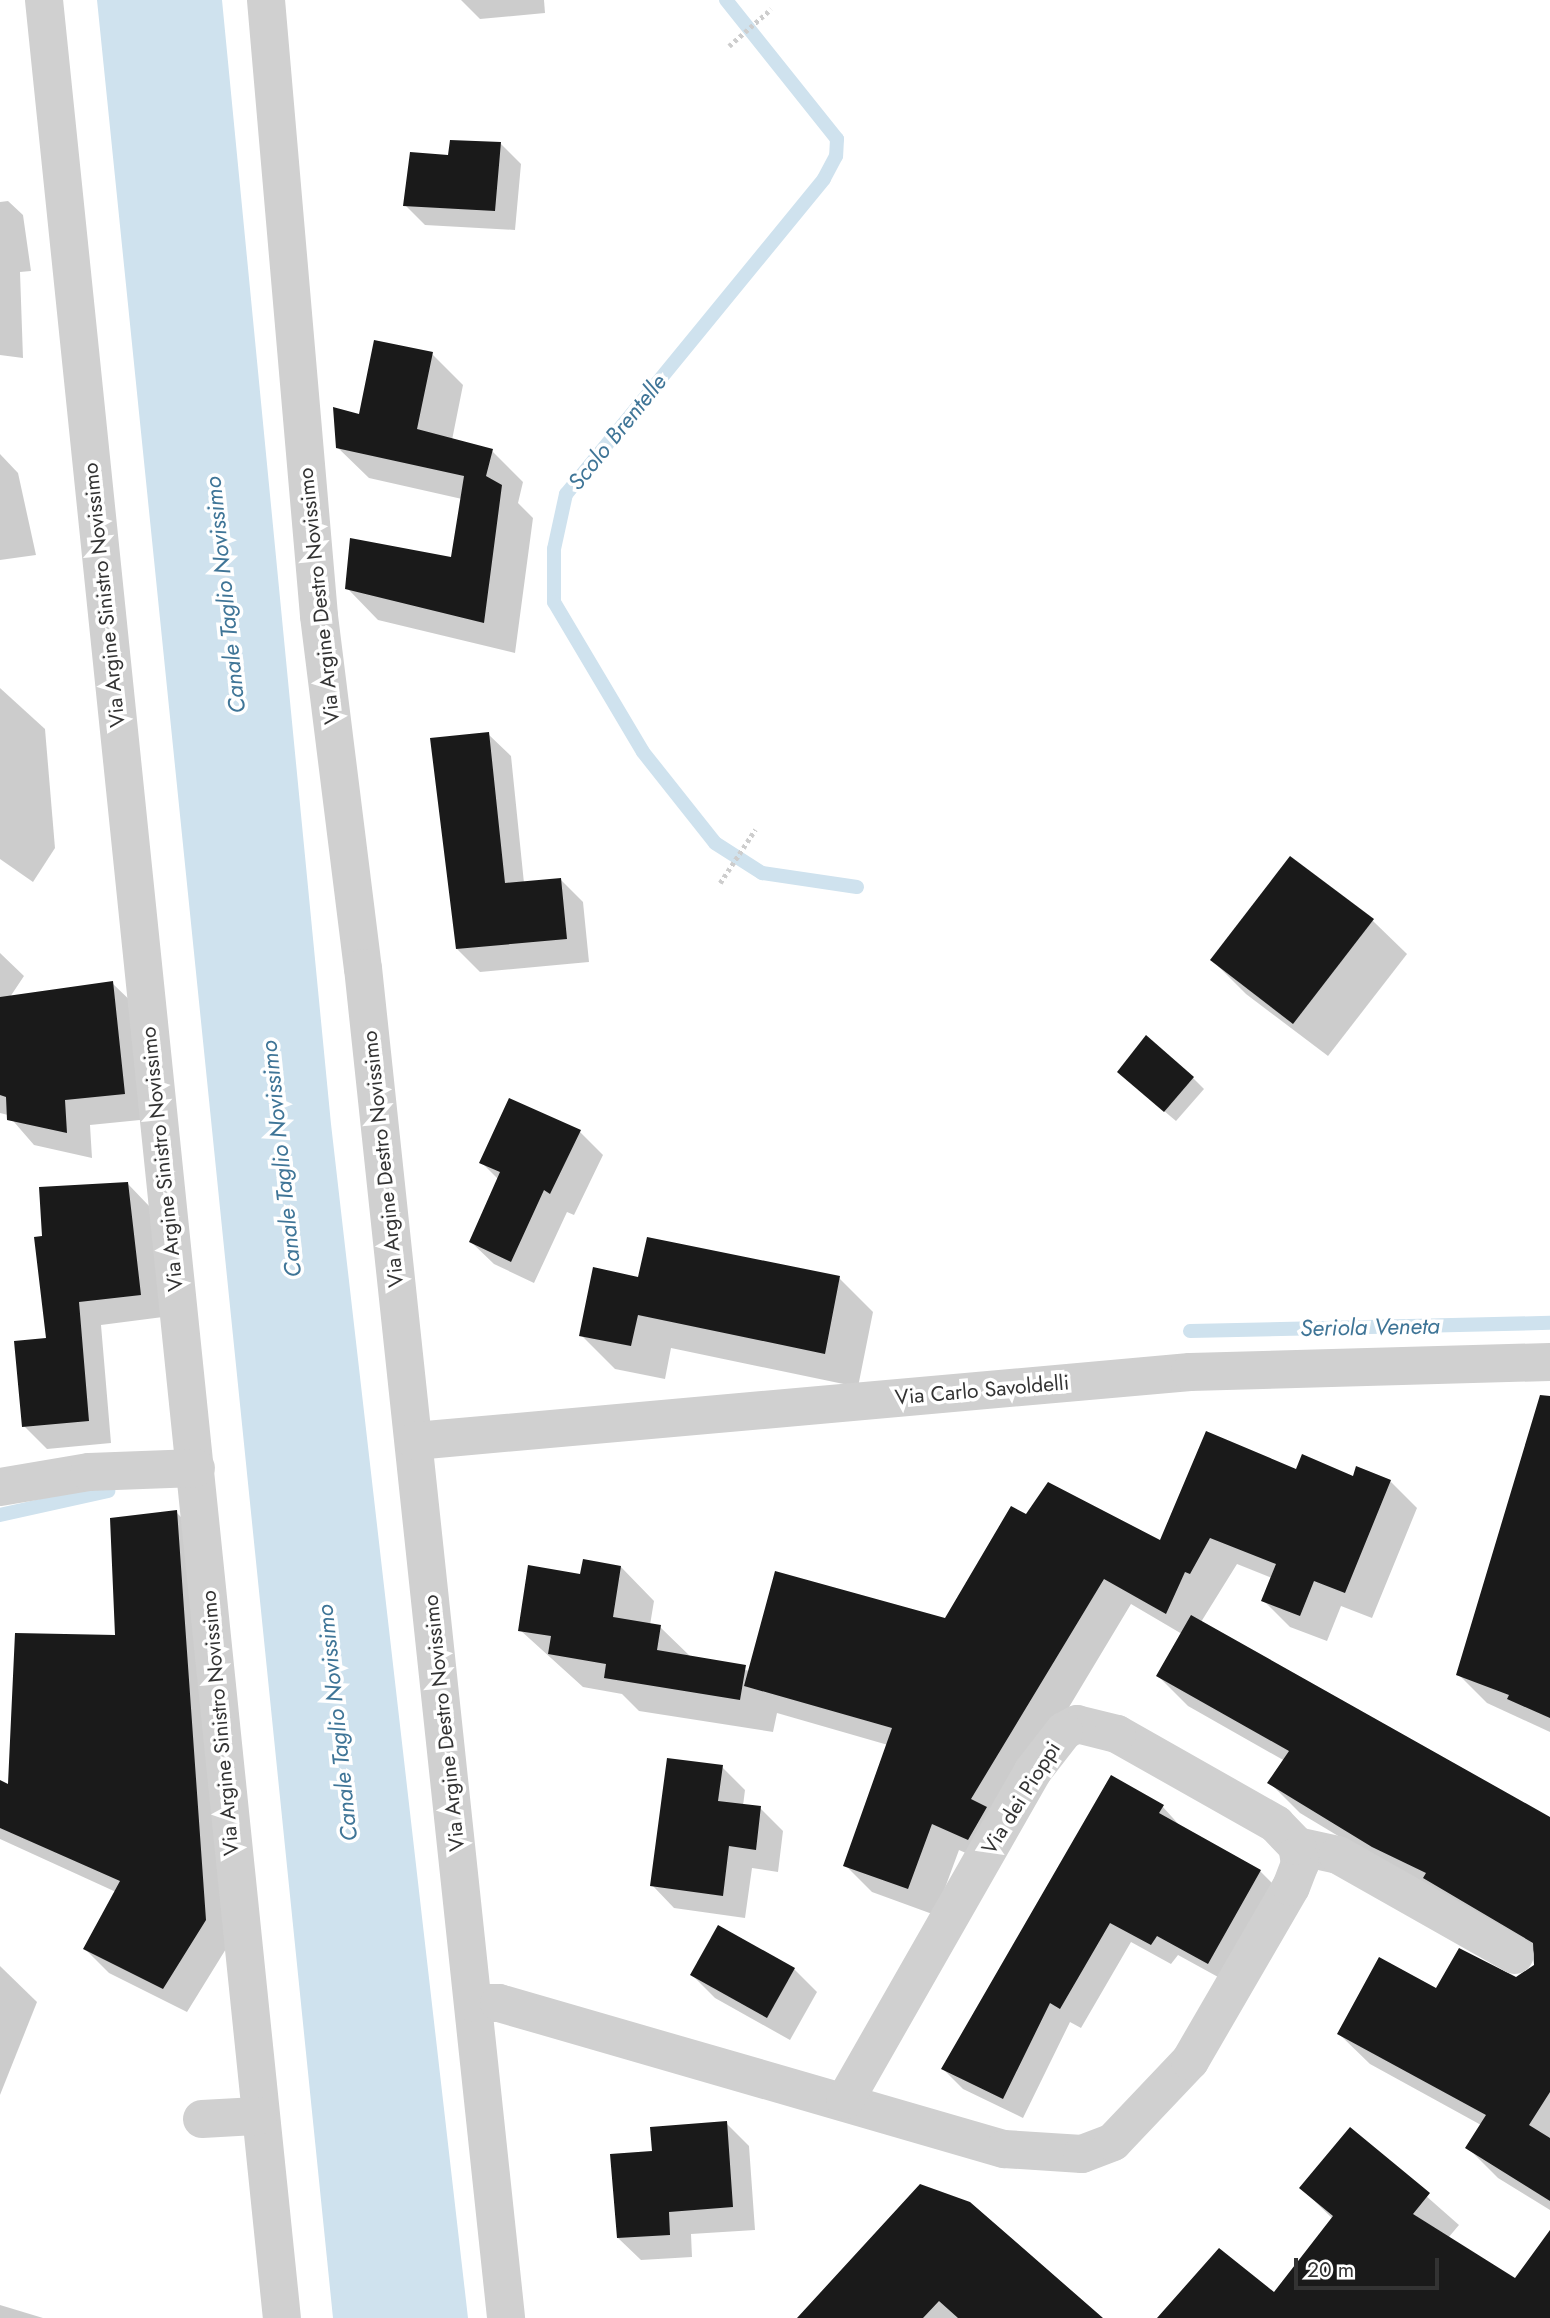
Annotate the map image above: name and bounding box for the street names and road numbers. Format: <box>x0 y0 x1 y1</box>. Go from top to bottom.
street label: Via Argine Sinistro Novissimo <box>78 461 130 729</box>
street label: Via Argine Destro Novissimo <box>293 467 345 725</box>
street label: Via Argine Sinistro Novissimo <box>136 1025 188 1293</box>
street label: Via Argine Destro Novissimo <box>357 1030 409 1288</box>
street label: Via Carlo Savoldelli <box>894 1370 1070 1410</box>
street label: Via Argine Sinistro Novissimo <box>196 1589 244 1857</box>
street label: Via Argine Destro Novissimo <box>418 1594 470 1852</box>
street label: Via dei Pioppi <box>976 1737 1066 1859</box>

